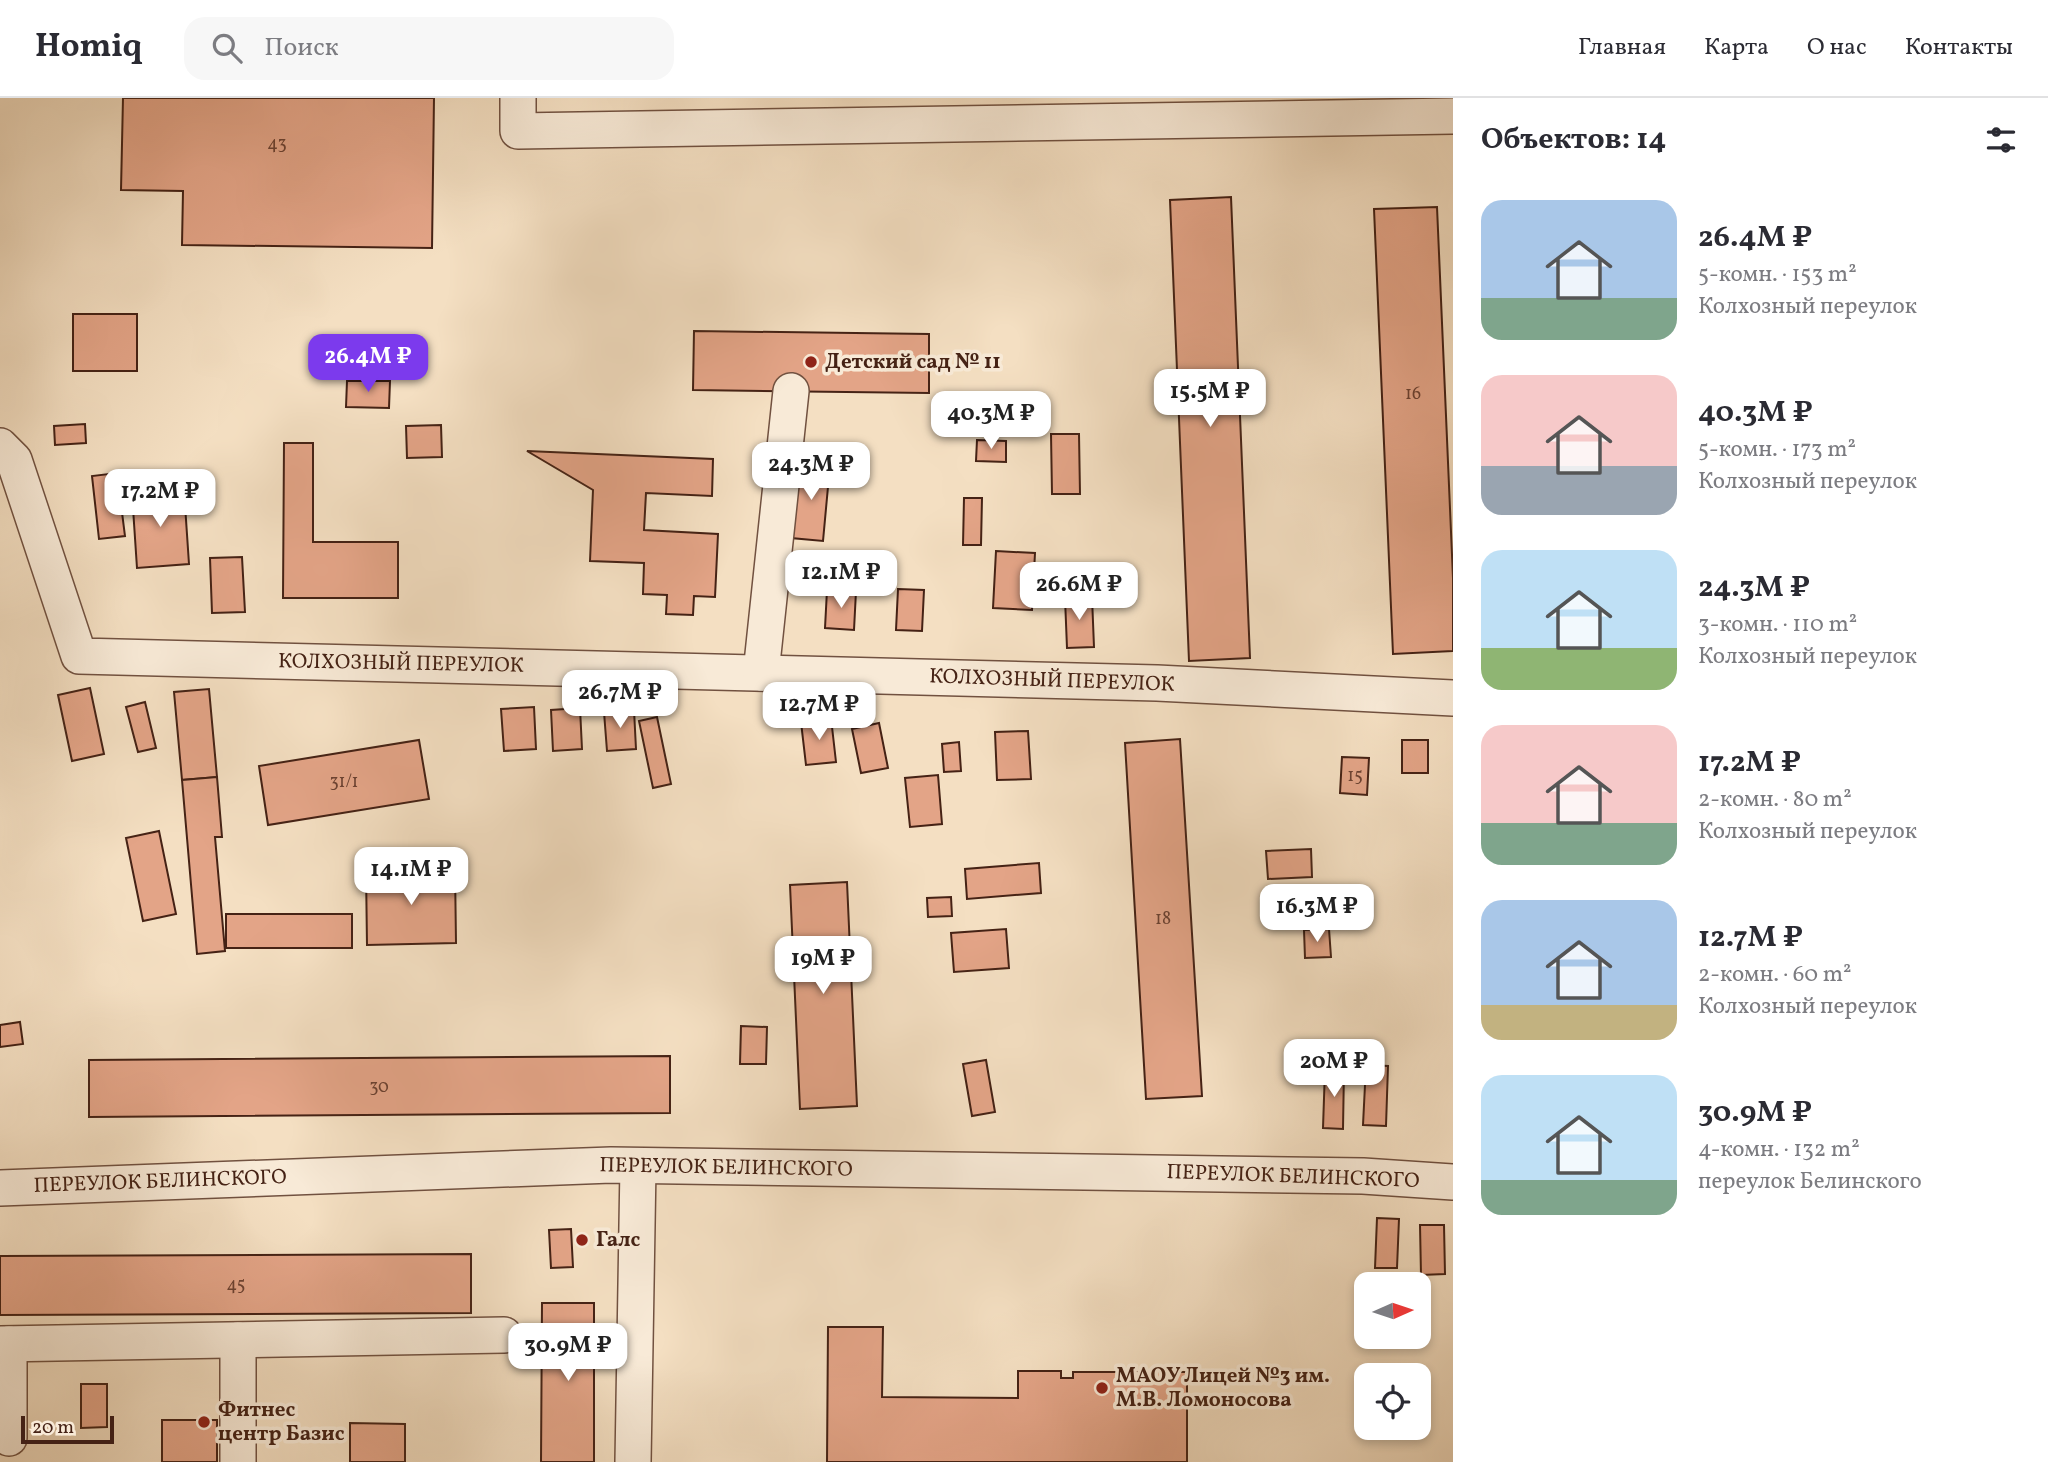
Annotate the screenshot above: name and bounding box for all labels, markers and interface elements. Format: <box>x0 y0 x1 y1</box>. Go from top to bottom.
search box <box>184 17 674 80</box>
text: Homiq <box>35 25 142 71</box>
icon: search <box>208 29 246 67</box>
text: Поиск <box>264 30 339 66</box>
text: Главная <box>1578 31 1666 65</box>
text: Карта <box>1704 31 1769 65</box>
text: О нас <box>1807 31 1867 65</box>
text: Контакты <box>1905 31 2013 65</box>
text: Объектов: 14 <box>1481 119 1666 161</box>
icon: filters <box>1982 121 2020 159</box>
house number: 43 <box>267 132 287 157</box>
text: 26.4M ₽ <box>1698 217 1812 259</box>
icon: home <box>1537 228 1621 312</box>
text: 5-комн. · 153 m² <box>1698 259 1857 291</box>
text: Колхозный переулок <box>1698 291 1917 323</box>
pin: 26.4M ₽ <box>303 334 433 394</box>
text: 26.4M ₽ <box>324 341 412 373</box>
place label: Детский сад № 11 <box>825 348 1001 377</box>
marker: Детский сад № 11 <box>803 354 819 370</box>
pin: 15.5M ₽ <box>1145 370 1275 429</box>
text: 15.5M ₽ <box>1170 376 1250 408</box>
house number: 16 <box>1405 382 1421 407</box>
pin: 40.3M ₽ <box>926 392 1056 451</box>
text: 40.3M ₽ <box>1698 392 1813 434</box>
text: 40.3M ₽ <box>947 398 1035 430</box>
icon: home <box>1537 403 1621 487</box>
text: 5-комн. · 173 m² <box>1698 434 1856 466</box>
pin: 24.3M ₽ <box>746 442 876 502</box>
text: 24.3M ₽ <box>768 449 854 481</box>
text: Колхозный переулок <box>1698 466 1917 498</box>
pin: 17.2M ₽ <box>95 470 225 529</box>
text: 17.2M ₽ <box>120 476 200 508</box>
pin: 12.1M ₽ <box>776 550 906 610</box>
text: 12.1M ₽ <box>801 557 881 589</box>
pin: 26.6M ₽ <box>1014 562 1144 622</box>
text: 24.3M ₽ <box>1698 567 1810 609</box>
text: 26.6M ₽ <box>1036 569 1122 601</box>
icon: home <box>1537 578 1621 662</box>
text: 3-комн. · 110 m² <box>1698 609 1857 641</box>
text: Колхозный переулок <box>1698 641 1917 673</box>
street label: КОЛХОЗНЫЙ ПЕРЕУЛОК <box>278 647 524 681</box>
street label: КОЛХОЗНЫЙ ПЕРЕУЛОК <box>929 662 1175 700</box>
pin: 26.7M ₽ <box>555 670 685 730</box>
text: 26.7M ₽ <box>578 677 662 709</box>
pin: 12.7M ₽ <box>754 682 884 742</box>
text: 12.7M ₽ <box>779 689 859 721</box>
text: 17.2M ₽ <box>1698 742 1801 784</box>
icon: home <box>1537 753 1621 837</box>
house number: 15 <box>1347 764 1363 789</box>
house number: 31/1 <box>329 770 359 795</box>
text: 2-комн. · 80 m² <box>1698 784 1852 816</box>
text: Колхозный переулок <box>1698 816 1917 848</box>
pin: 14.1M ₽ <box>346 848 476 907</box>
text: 14.1M ₽ <box>370 854 452 886</box>
pin: 16.3M ₽ <box>1252 884 1382 944</box>
text: 16.3M ₽ <box>1276 891 1358 923</box>
house number: 18 <box>1155 907 1171 932</box>
text: 12.7M ₽ <box>1698 917 1803 959</box>
icon: home <box>1537 928 1621 1012</box>
pin: 19M ₽ <box>774 936 872 996</box>
text: 19M ₽ <box>791 943 855 975</box>
text: 2-комн. · 60 m² <box>1698 959 1852 991</box>
text: Колхозный переулок <box>1698 991 1917 1023</box>
pin: 20M ₽ <box>1285 1040 1383 1099</box>
text: 20M ₽ <box>1300 1046 1368 1078</box>
house number: 30 <box>369 1075 389 1100</box>
text: 30.9M ₽ <box>1698 1092 1812 1134</box>
icon: home <box>1537 1103 1621 1187</box>
text: 4-комн. · 132 m² <box>1698 1134 1860 1166</box>
street label: ПЕРЕУЛОК БЕЛИНСКОГО <box>599 1151 853 1185</box>
street label: ПЕРЕУЛОК БЕЛИНСКОГО <box>1166 1158 1420 1196</box>
street label: ПЕРЕУЛОК БЕЛИНСКОГО <box>33 1163 287 1201</box>
text: переулок Белинского <box>1698 1166 1922 1198</box>
place label: Галс <box>596 1226 641 1255</box>
marker: Галс <box>574 1232 590 1248</box>
north arrow <box>1354 1272 1432 1349</box>
map controls <box>1354 1272 1431 1440</box>
house number: 45 <box>227 1273 245 1298</box>
pin: 30.9M ₽ <box>503 1324 633 1383</box>
text: 30.9M ₽ <box>524 1330 612 1362</box>
place label: МАОУ Лицей №3 им. М.В. Ломоносова <box>1116 1362 1330 1415</box>
button: locate <box>1354 1363 1431 1440</box>
marker: МАОУ Лицей №3 им. М.В. Ломоносова <box>1094 1380 1110 1396</box>
place label: Фитнес центр Базис <box>218 1396 345 1449</box>
scale bar <box>21 1413 114 1445</box>
marker: Фитнес центр Базис <box>196 1414 212 1430</box>
text: 20 m <box>32 1415 74 1441</box>

